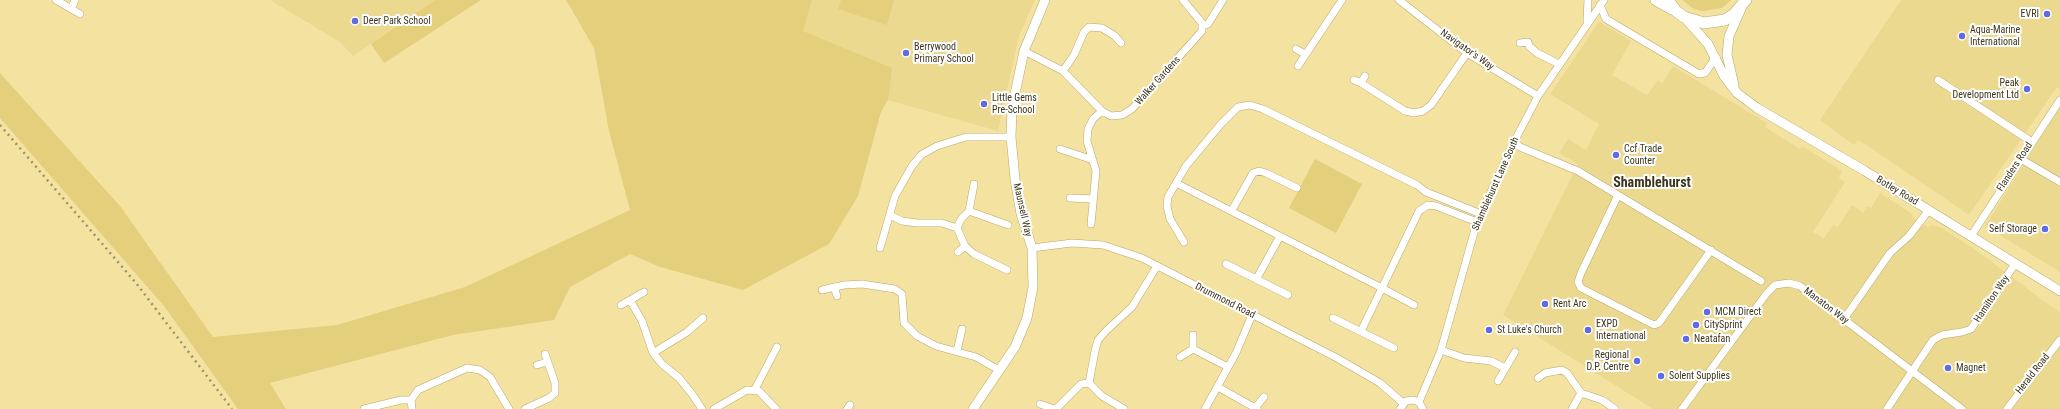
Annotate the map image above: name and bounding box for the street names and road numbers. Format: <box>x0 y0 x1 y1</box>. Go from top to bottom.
street label: Navigator's Way <box>1438 27 1496 73</box>
street label: Walker Gardens <box>1133 54 1183 108</box>
street label: Shamblehurst Lane South <box>1470 135 1522 233</box>
street label: Flanders Road <box>1995 140 2035 194</box>
street label: Botley Road <box>1874 174 1920 208</box>
street label: Maunsell Way <box>1010 182 1034 238</box>
street label: Hamilton Way <box>1972 273 2012 325</box>
street label: Drummond Road <box>1193 281 1257 321</box>
street label: Manaton Way <box>1801 285 1851 327</box>
street label: Herald Road <box>2013 351 2053 397</box>

